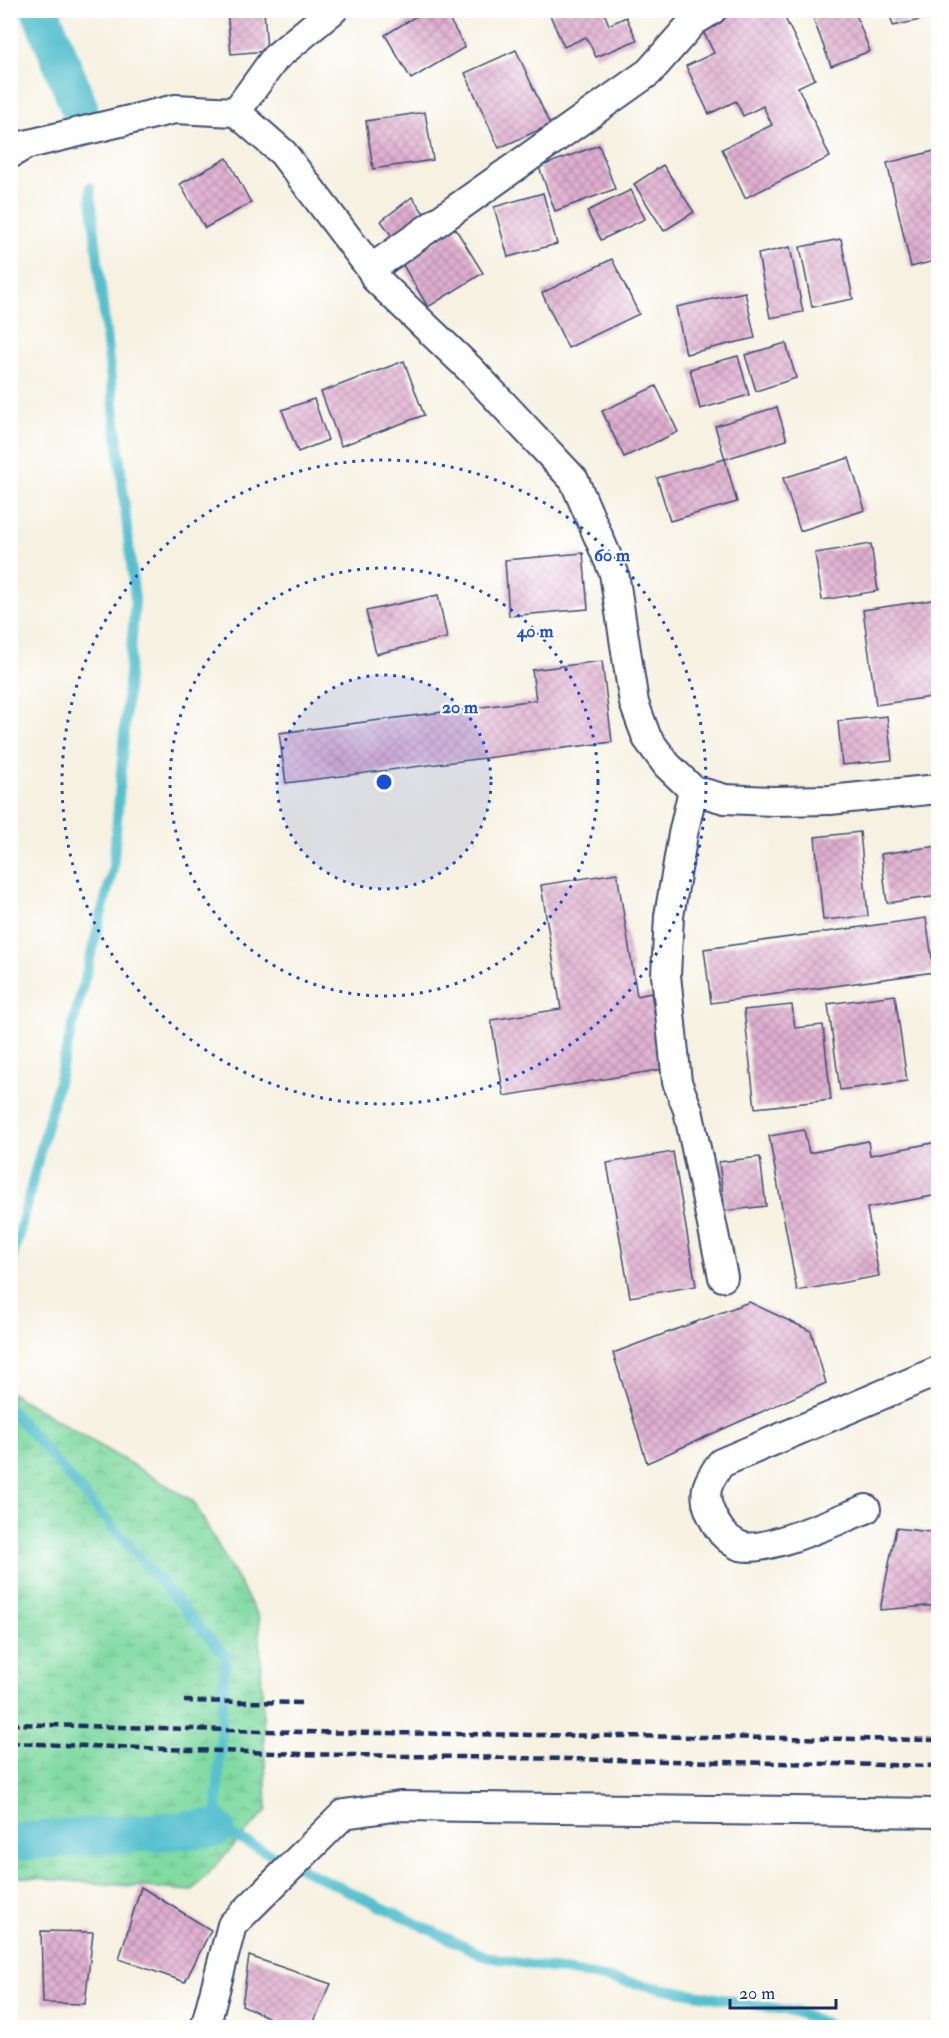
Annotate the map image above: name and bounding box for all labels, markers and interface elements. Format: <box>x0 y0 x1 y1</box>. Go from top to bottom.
text: 60 m <box>594 544 631 567</box>
text: 40 m <box>516 620 554 643</box>
text: 20 m <box>442 696 479 719</box>
centre of rings <box>374 772 394 792</box>
scale bar <box>730 1972 836 2010</box>
text: 20 m <box>739 1982 775 2005</box>

